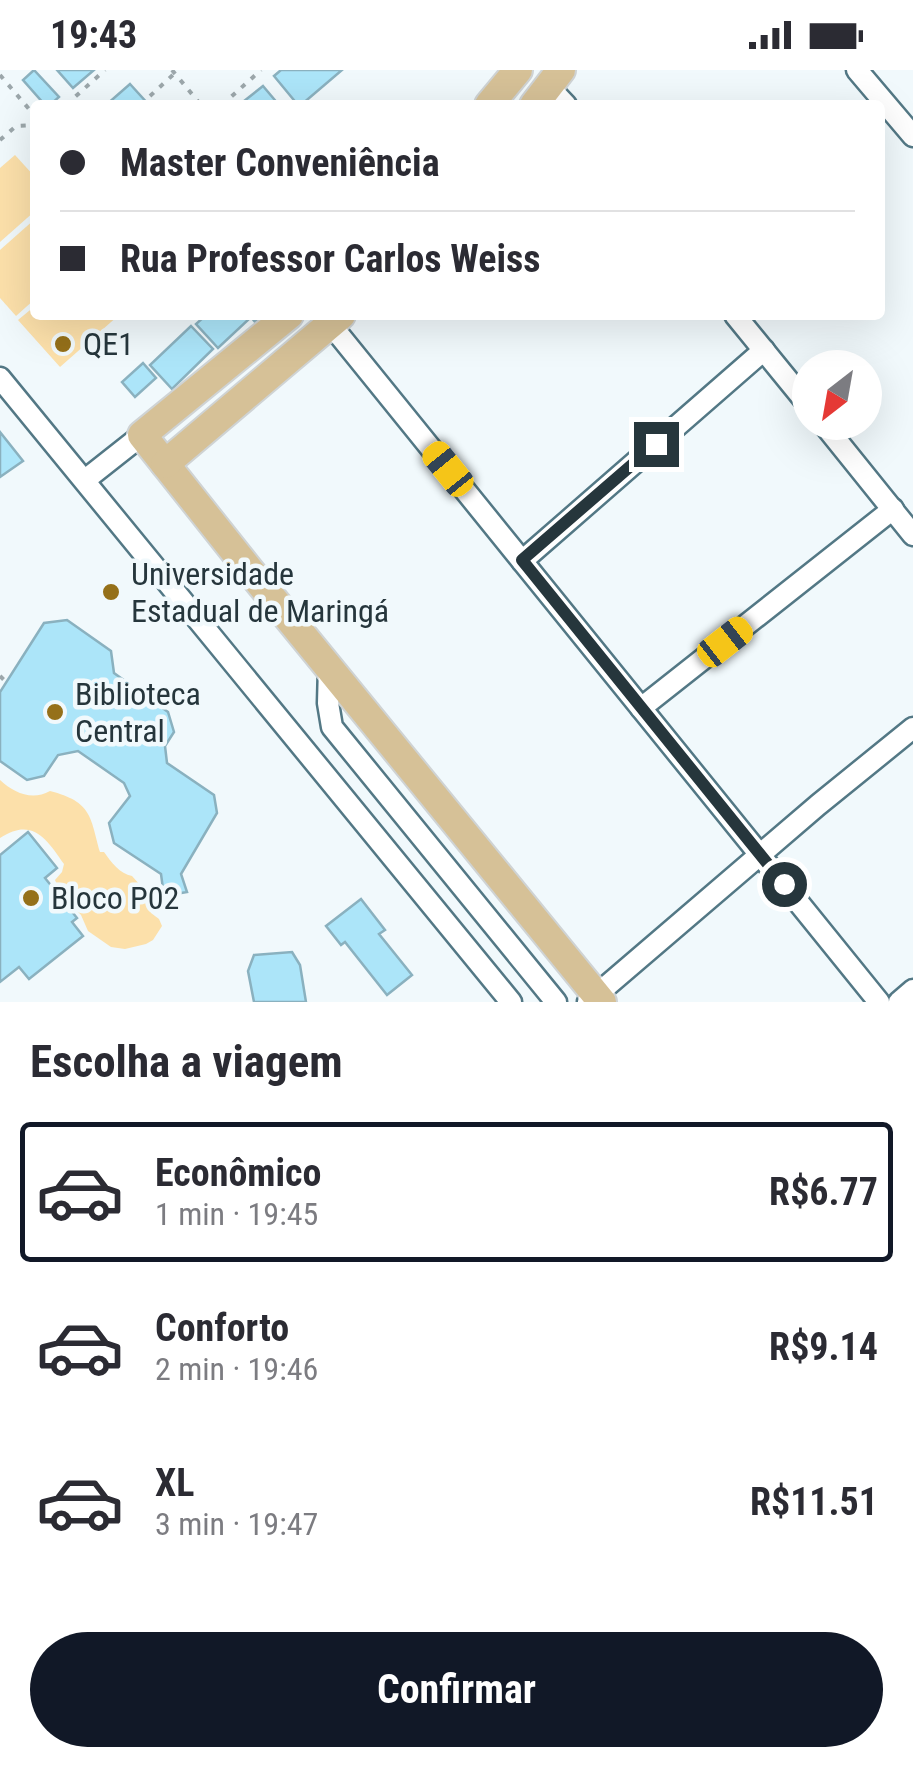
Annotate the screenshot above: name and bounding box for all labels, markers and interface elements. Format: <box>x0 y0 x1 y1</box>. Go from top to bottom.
text: 19:43 <box>50 13 137 57</box>
text: Master Conveniência <box>120 141 440 185</box>
text: Rua Professor Carlos Weiss <box>120 237 541 281</box>
place label: QE1 <box>83 325 134 363</box>
marker: QE1 <box>52 333 74 355</box>
north arrow <box>792 350 882 440</box>
map controls <box>792 350 882 440</box>
route end <box>634 422 679 467</box>
car <box>417 436 479 502</box>
place label: Universidade Estadual de Maringá <box>131 555 389 630</box>
marker: Universidade Estadual de Maringá <box>100 581 122 603</box>
car <box>692 612 758 672</box>
place label: Biblioteca Central <box>75 675 201 750</box>
marker: Biblioteca Central <box>44 701 66 723</box>
route start <box>762 862 807 907</box>
place label: Bloco P02 <box>51 879 179 917</box>
marker: Bloco P02 <box>20 887 42 909</box>
text: Escolha a viagem <box>30 1035 343 1088</box>
icon: car <box>35 1147 125 1237</box>
text: Econômico <box>155 1151 321 1195</box>
text: R$6.77 <box>769 1170 878 1214</box>
text: 1 min · 19:45 <box>155 1195 318 1233</box>
icon: car <box>35 1302 125 1392</box>
text: Conforto <box>155 1306 289 1350</box>
text: R$9.14 <box>769 1325 878 1369</box>
text: 2 min · 19:46 <box>155 1350 318 1388</box>
icon: car <box>35 1457 125 1547</box>
text: XL <box>155 1461 194 1505</box>
text: R$11.51 <box>750 1480 878 1524</box>
text: 3 min · 19:47 <box>155 1505 318 1543</box>
button: Confirmar <box>30 1632 883 1747</box>

